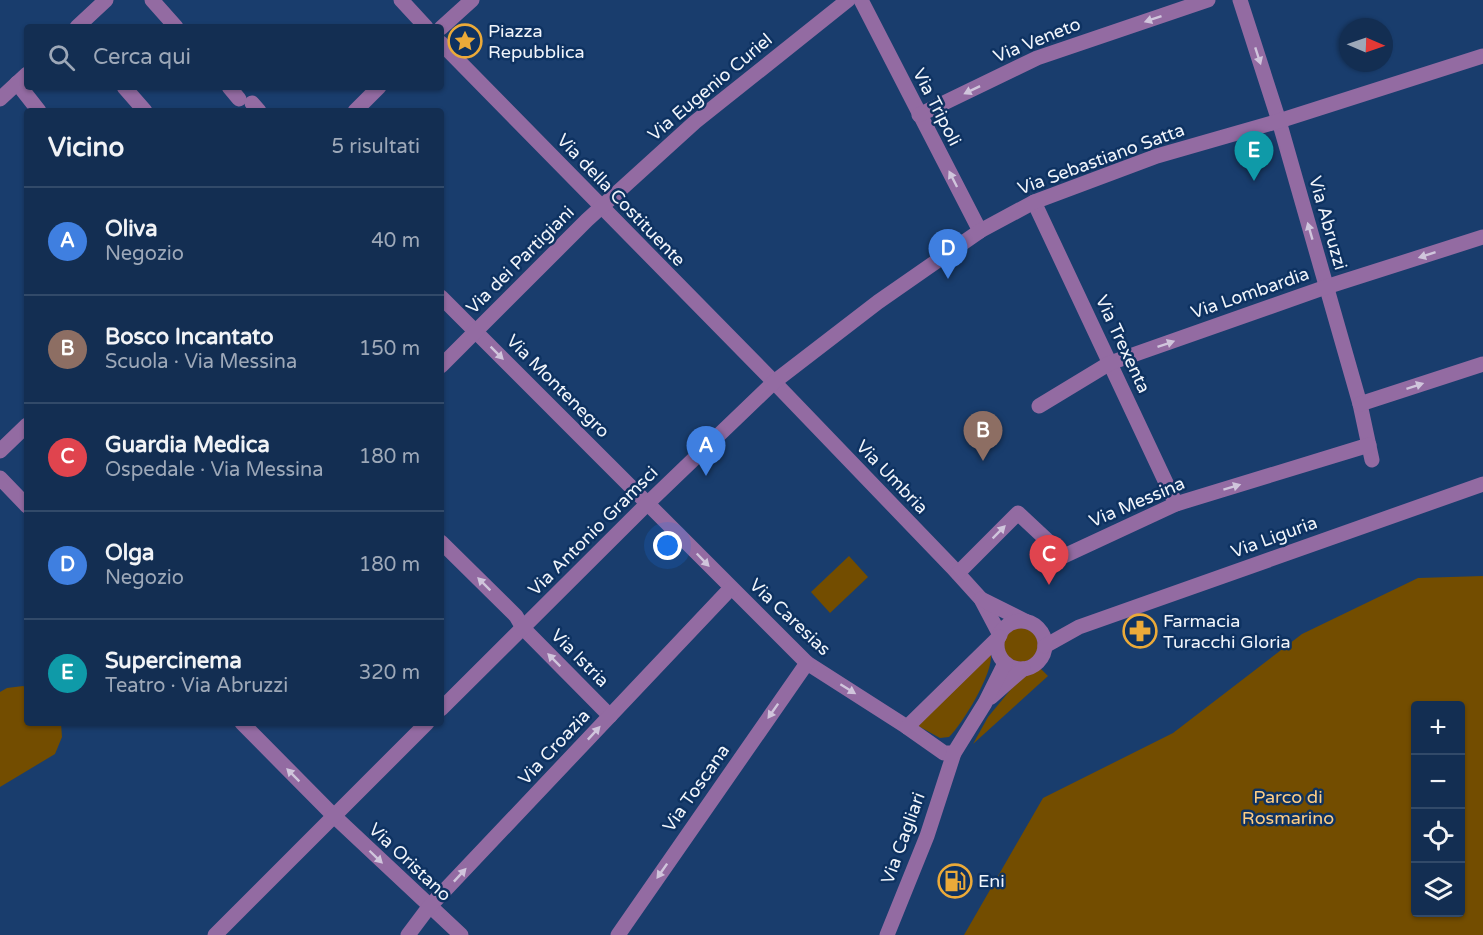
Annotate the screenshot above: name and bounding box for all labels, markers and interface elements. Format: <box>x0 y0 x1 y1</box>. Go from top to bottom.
street label: Via Veneto <box>990 13 1084 67</box>
one-way arrow <box>1144 14 1162 24</box>
north arrow <box>1339 18 1393 72</box>
place label: Piazza Repubblica <box>488 20 585 63</box>
place icon: Piazza Repubblica <box>447 23 483 59</box>
search box <box>24 24 444 90</box>
street label: Via Eugenio Curiel <box>643 29 777 145</box>
icon: search <box>45 41 78 74</box>
text: Cerca qui <box>93 44 191 70</box>
one-way arrow <box>1253 47 1263 65</box>
street label: Via Tripoli <box>908 65 966 149</box>
one-way arrow <box>963 85 980 94</box>
street label: Via Sebastiano Satta <box>1015 119 1187 199</box>
street label: Via della Costituente <box>552 129 690 271</box>
text: Vicino <box>48 132 124 163</box>
pin: E <box>1234 132 1274 181</box>
text: 5 risultati <box>332 135 420 159</box>
one-way arrow <box>948 171 957 188</box>
street label: Via Abruzzi <box>1304 174 1352 272</box>
street label: Via dei Partigiani <box>461 201 579 319</box>
text: Oliva <box>105 216 158 242</box>
one-way arrow <box>1305 222 1314 240</box>
text: A <box>60 229 75 253</box>
text: 40 m <box>371 229 420 253</box>
pin: D <box>928 230 968 279</box>
text: Negozio <box>105 242 184 266</box>
one-way arrow <box>1418 251 1436 260</box>
street label: Via Lombardia <box>1188 262 1312 324</box>
street label: Via Trexenta <box>1091 291 1155 397</box>
text: Bosco Incantato <box>105 324 274 350</box>
street label: Via Montenegro <box>502 330 614 442</box>
text: B <box>61 337 74 361</box>
text: 150 m <box>359 337 420 361</box>
one-way arrow <box>1157 338 1175 348</box>
one-way arrow <box>490 346 505 360</box>
text: Scuola · Via Messina <box>105 350 297 374</box>
one-way arrow <box>1406 381 1424 390</box>
pin: B <box>964 412 1002 461</box>
pin: A <box>686 426 726 476</box>
text: Guardia Medica <box>105 432 270 458</box>
street label: Via Umbria <box>851 435 933 519</box>
text: C <box>61 445 74 469</box>
text: 180 m <box>359 445 420 469</box>
text: Ospedale · Via Messina <box>105 458 323 482</box>
street label: Via Antonio Gramsci <box>524 462 662 600</box>
street label: Via Messina <box>1086 472 1188 532</box>
one-way arrow <box>1223 482 1241 491</box>
street label: Via Liguria <box>1228 511 1320 563</box>
one-way arrow <box>992 526 1006 540</box>
your location <box>653 531 682 560</box>
pin: C <box>1030 536 1068 585</box>
text: Olga <box>105 540 154 566</box>
one-way arrow <box>696 552 710 566</box>
text: D <box>60 553 75 577</box>
text: 180 m <box>359 553 420 577</box>
text: Negozio <box>105 566 184 590</box>
street label: Via Caresias <box>745 574 835 660</box>
one-way arrow <box>477 578 491 592</box>
place label: Farmacia Turacchi Gloria <box>1163 610 1291 653</box>
pharmacy icon: Farmacia Turacchi Gloria <box>1122 613 1158 649</box>
street label: Via Istria <box>546 624 614 692</box>
text: Supercinema <box>105 648 242 674</box>
one-way arrow <box>548 653 562 667</box>
text: E <box>61 661 74 685</box>
text: 320 m <box>359 661 420 685</box>
text: Teatro · Via Abruzzi <box>105 674 288 698</box>
one-way arrow <box>840 684 856 695</box>
map controls <box>1411 701 1465 917</box>
button: + <box>1411 701 1465 755</box>
one-way arrow <box>768 703 779 719</box>
street label: Via Croazia <box>513 705 595 789</box>
one-way arrow <box>587 726 601 741</box>
street label: Via Toscana <box>658 740 734 836</box>
button: − <box>1411 755 1465 809</box>
one-way arrow <box>286 768 300 782</box>
park label: Parco di Rosmarino <box>1242 786 1334 829</box>
street label: Via Cagliari <box>876 789 930 887</box>
button: locate <box>1411 809 1465 863</box>
street label: Via Oristano <box>364 818 456 906</box>
one-way arrow <box>369 849 383 863</box>
one-way arrow <box>656 863 668 879</box>
fuel station icon: Eni <box>937 863 973 899</box>
button: layers <box>1411 863 1465 917</box>
one-way arrow <box>453 868 466 883</box>
place label: Eni <box>978 870 1005 892</box>

